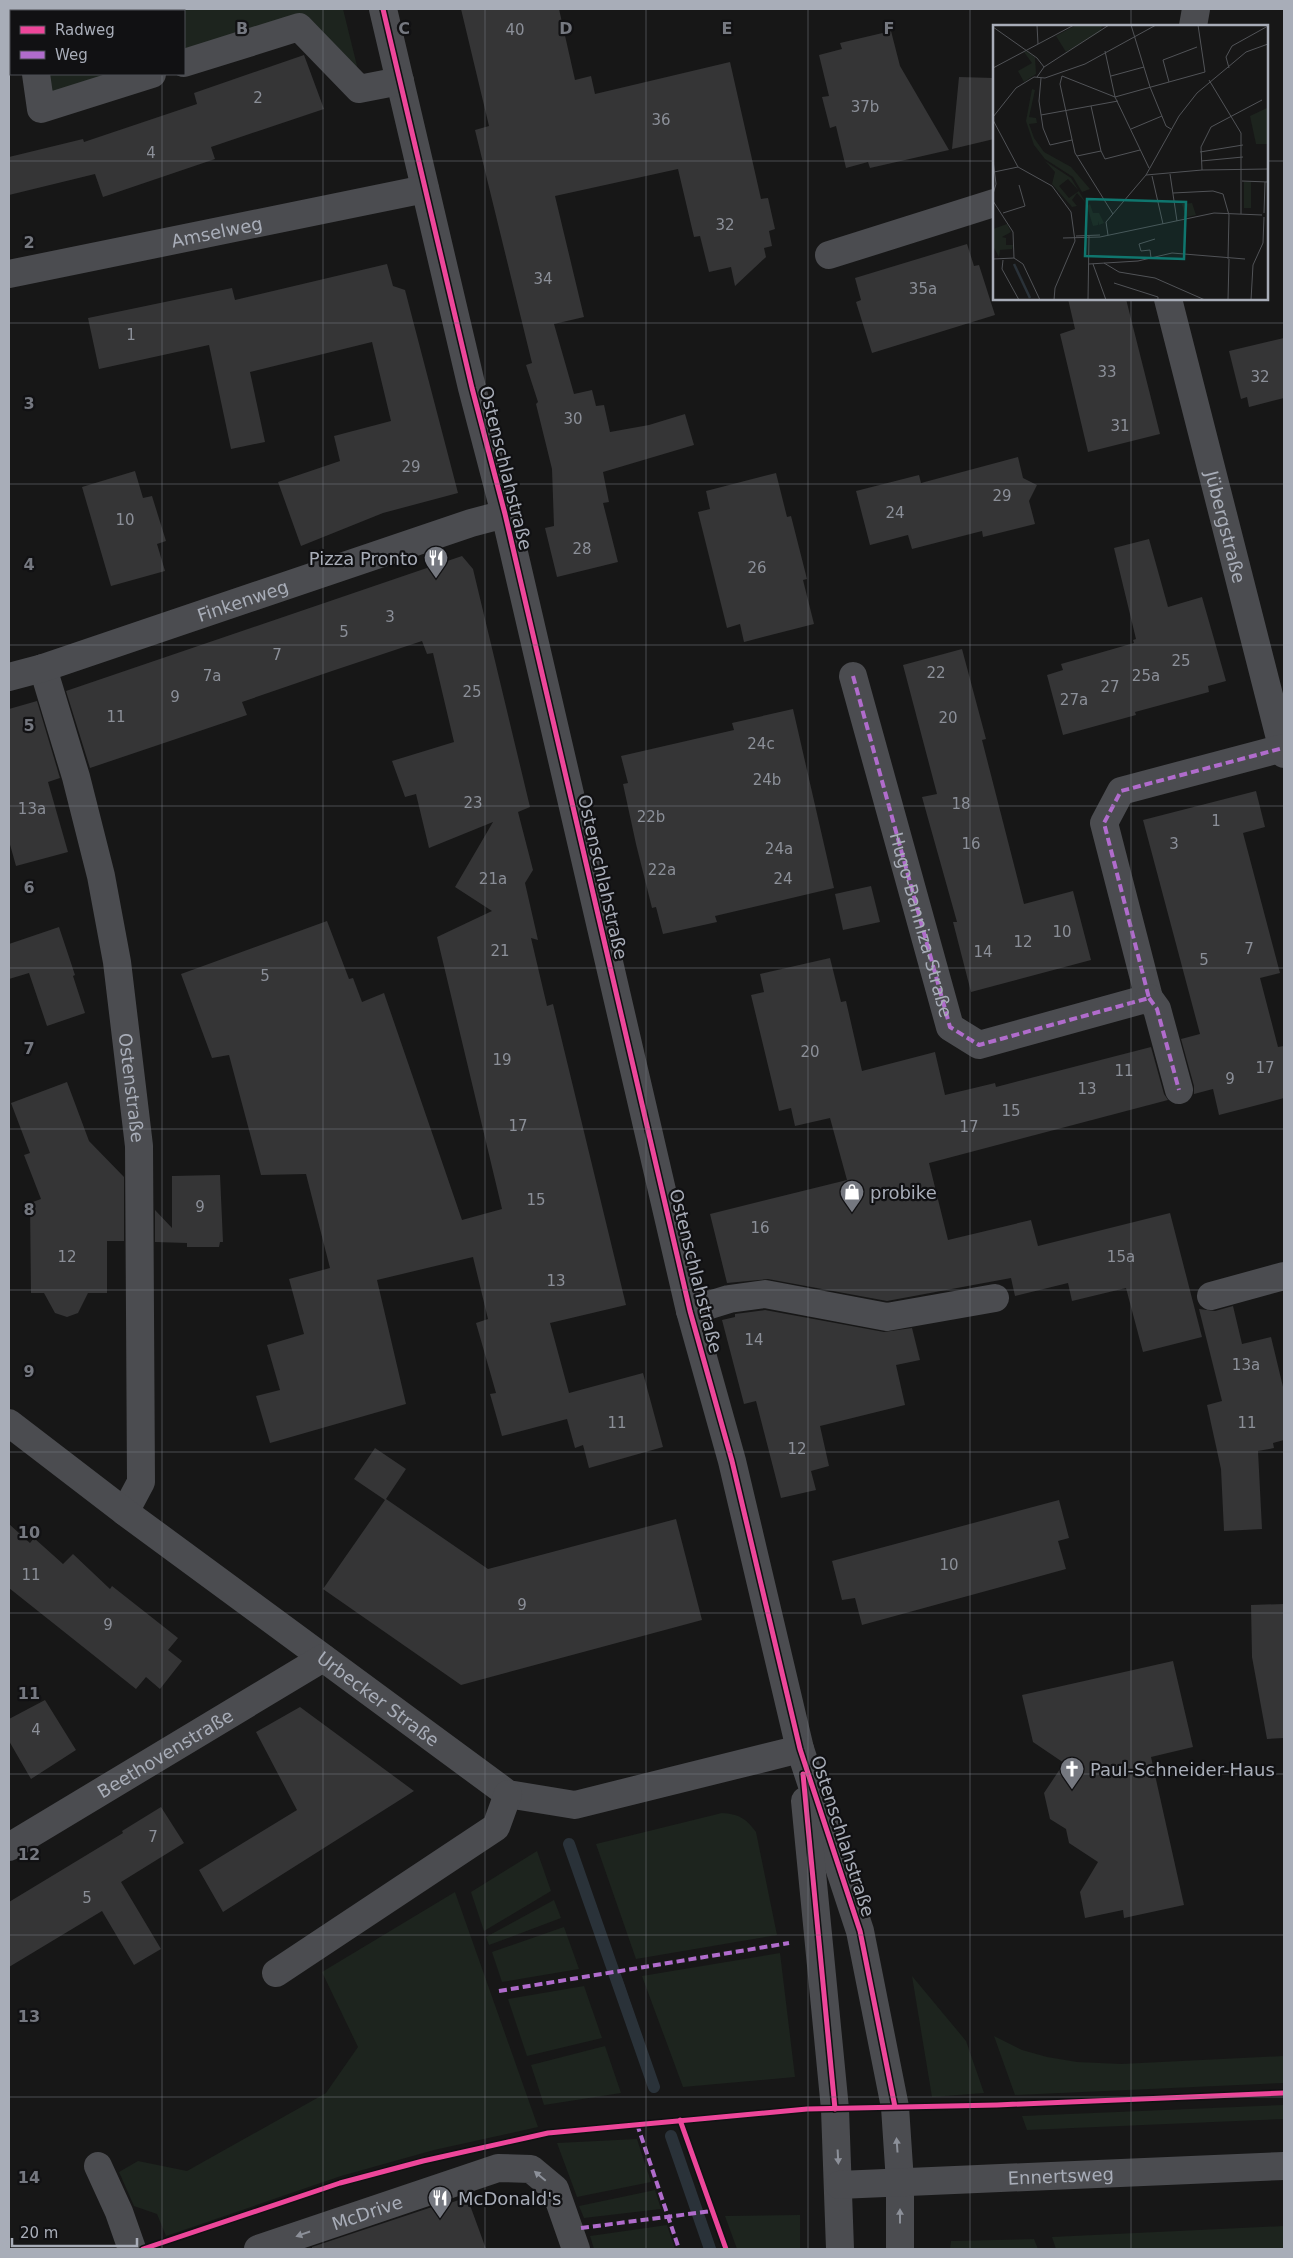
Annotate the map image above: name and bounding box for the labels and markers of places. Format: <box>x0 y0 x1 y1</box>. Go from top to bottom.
restaurant icon: Pizza Pronto <box>423 545 449 579</box>
place label: Pizza Pronto <box>309 548 418 569</box>
shop icon: probike <box>839 1179 865 1213</box>
place label: probike <box>870 1182 937 1203</box>
church icon: Paul-Schneider-Haus <box>1059 1756 1085 1790</box>
place label: Paul-Schneider-Haus <box>1090 1759 1275 1780</box>
restaurant icon: McDonald's <box>427 2185 453 2219</box>
place label: McDonald's <box>458 2188 562 2209</box>

